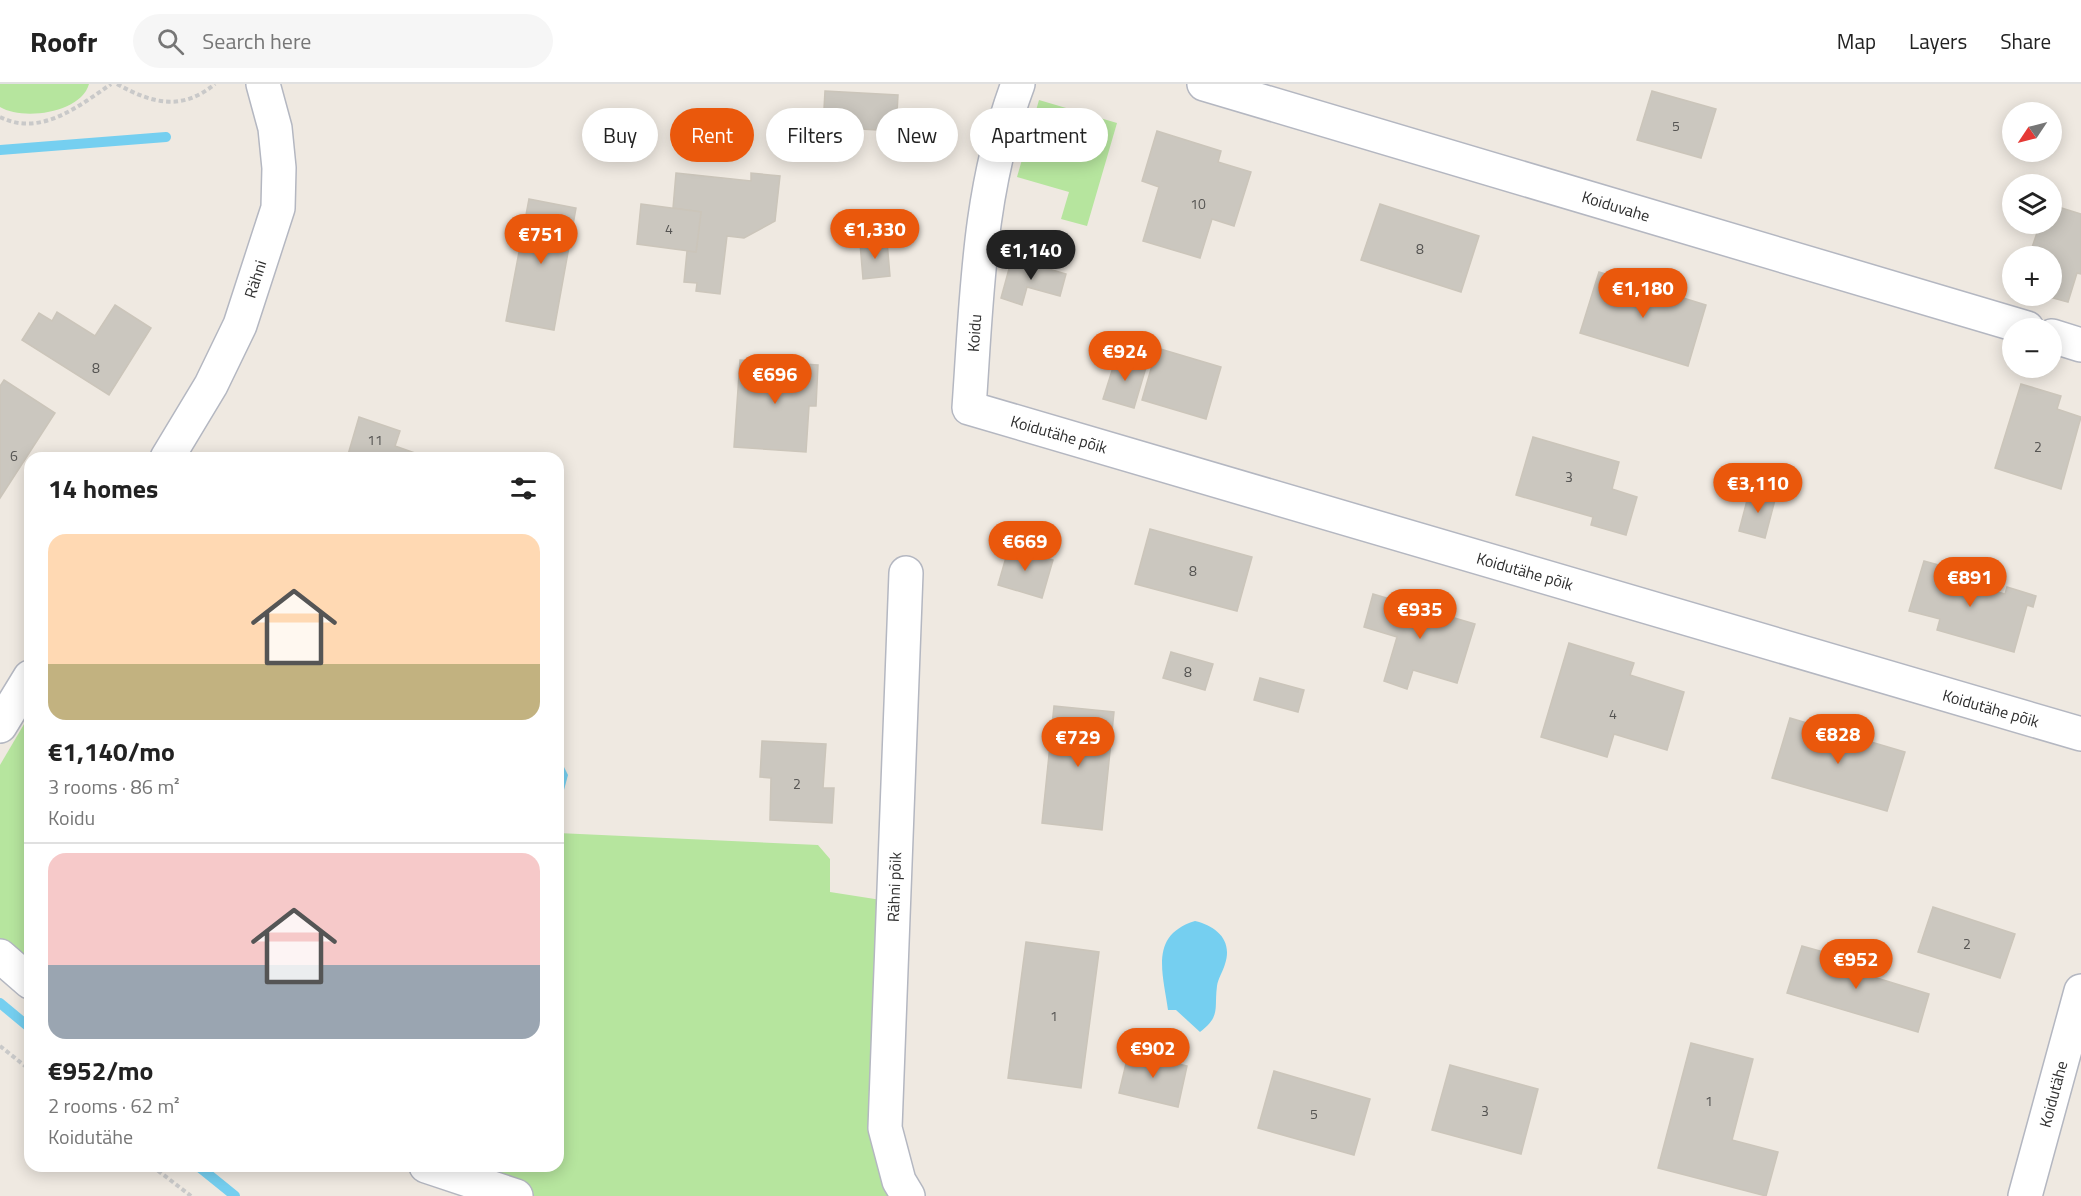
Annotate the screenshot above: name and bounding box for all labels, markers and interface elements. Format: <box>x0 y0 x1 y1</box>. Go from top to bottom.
search box <box>133 14 553 68</box>
text: Roofr <box>30 20 97 63</box>
text: Search here <box>202 24 311 58</box>
icon: search <box>154 25 187 58</box>
text: Map <box>1837 25 1876 57</box>
text: Layers <box>1909 25 1967 57</box>
text: Share <box>2000 25 2051 57</box>
north arrow <box>2002 102 2062 162</box>
map controls <box>2002 102 2062 378</box>
chip: Buy <box>582 108 658 162</box>
chip: Rent <box>670 108 754 162</box>
chip: Filters <box>766 108 864 162</box>
chip: New <box>876 108 958 162</box>
chip: Apartment <box>970 108 1108 162</box>
house number: 5 <box>1672 115 1680 136</box>
button: layers <box>2002 174 2062 234</box>
street label: Koiduvahe <box>1579 184 1653 228</box>
house number: 10 <box>1190 193 1206 214</box>
pin: €1,330 <box>826 209 924 260</box>
text: €1,330 <box>844 213 906 244</box>
pin: €751 <box>505 214 577 265</box>
text: €751 <box>519 218 563 249</box>
house number: 4 <box>665 218 673 239</box>
pin: €1,140 <box>982 230 1080 281</box>
text: €1,140 <box>1000 234 1062 265</box>
house number: 8 <box>1416 238 1424 259</box>
button: + <box>2002 246 2062 306</box>
street label: Rähni <box>238 257 272 301</box>
pin: €1,180 <box>1594 268 1692 319</box>
text: €1,180 <box>1612 272 1674 303</box>
street label: Koidu <box>961 313 987 353</box>
button: − <box>2002 318 2062 378</box>
pin: €924 <box>1089 331 1161 382</box>
text: €924 <box>1103 335 1147 366</box>
pin: €696 <box>739 354 811 405</box>
house number: 8 <box>92 357 100 378</box>
text: €696 <box>753 358 797 389</box>
street label: Koidutähe põik <box>1008 409 1111 459</box>
house number: 11 <box>367 429 383 450</box>
house number: 2 <box>2034 436 2042 457</box>
house number: 6 <box>10 445 18 466</box>
pin: €3,110 <box>1709 463 1807 514</box>
house number: 3 <box>1565 466 1573 487</box>
text: €3,110 <box>1727 467 1789 498</box>
text: 14 homes <box>48 469 158 508</box>
icon: filters <box>507 472 540 505</box>
pin: €669 <box>989 521 1061 572</box>
text: €669 <box>1003 525 1047 556</box>
street label: Koidutähe põik <box>1474 546 1577 596</box>
pin: €891 <box>1934 557 2006 608</box>
house number: 8 <box>1189 560 1197 581</box>
text: €891 <box>1948 561 1992 592</box>
icon: home <box>240 573 348 681</box>
pin: €935 <box>1384 589 1456 640</box>
text: €935 <box>1398 593 1442 624</box>
house number: 8 <box>1184 661 1192 682</box>
street label: Koidutähe põik <box>1940 683 2043 733</box>
house number: 4 <box>1609 703 1617 724</box>
pin: €828 <box>1802 714 1874 765</box>
pin: €729 <box>1042 717 1114 768</box>
text: €828 <box>1816 718 1860 749</box>
text: €729 <box>1056 721 1100 752</box>
text: €1,140/mo <box>48 732 175 771</box>
text: 3 rooms · 86 m² <box>48 771 180 802</box>
house number: 2 <box>793 773 801 794</box>
text: Koidu <box>48 802 95 833</box>
street label: Rähni põik <box>881 851 907 922</box>
icon: home <box>240 892 348 1000</box>
house number: 2 <box>1963 933 1971 954</box>
pin: €952 <box>1820 939 1892 990</box>
text: €952 <box>1834 943 1878 974</box>
house number: 1 <box>1050 1005 1058 1026</box>
pin: €902 <box>1117 1028 1189 1079</box>
text: €902 <box>1131 1032 1175 1063</box>
text: €952/mo <box>48 1051 153 1090</box>
street label: Koidutähe <box>2033 1058 2073 1130</box>
text: 2 rooms · 62 m² <box>48 1090 180 1121</box>
house number: 1 <box>1705 1090 1713 1111</box>
house number: 3 <box>1481 1100 1489 1121</box>
house number: 5 <box>1310 1103 1318 1124</box>
text: Koidutähe <box>48 1121 133 1152</box>

